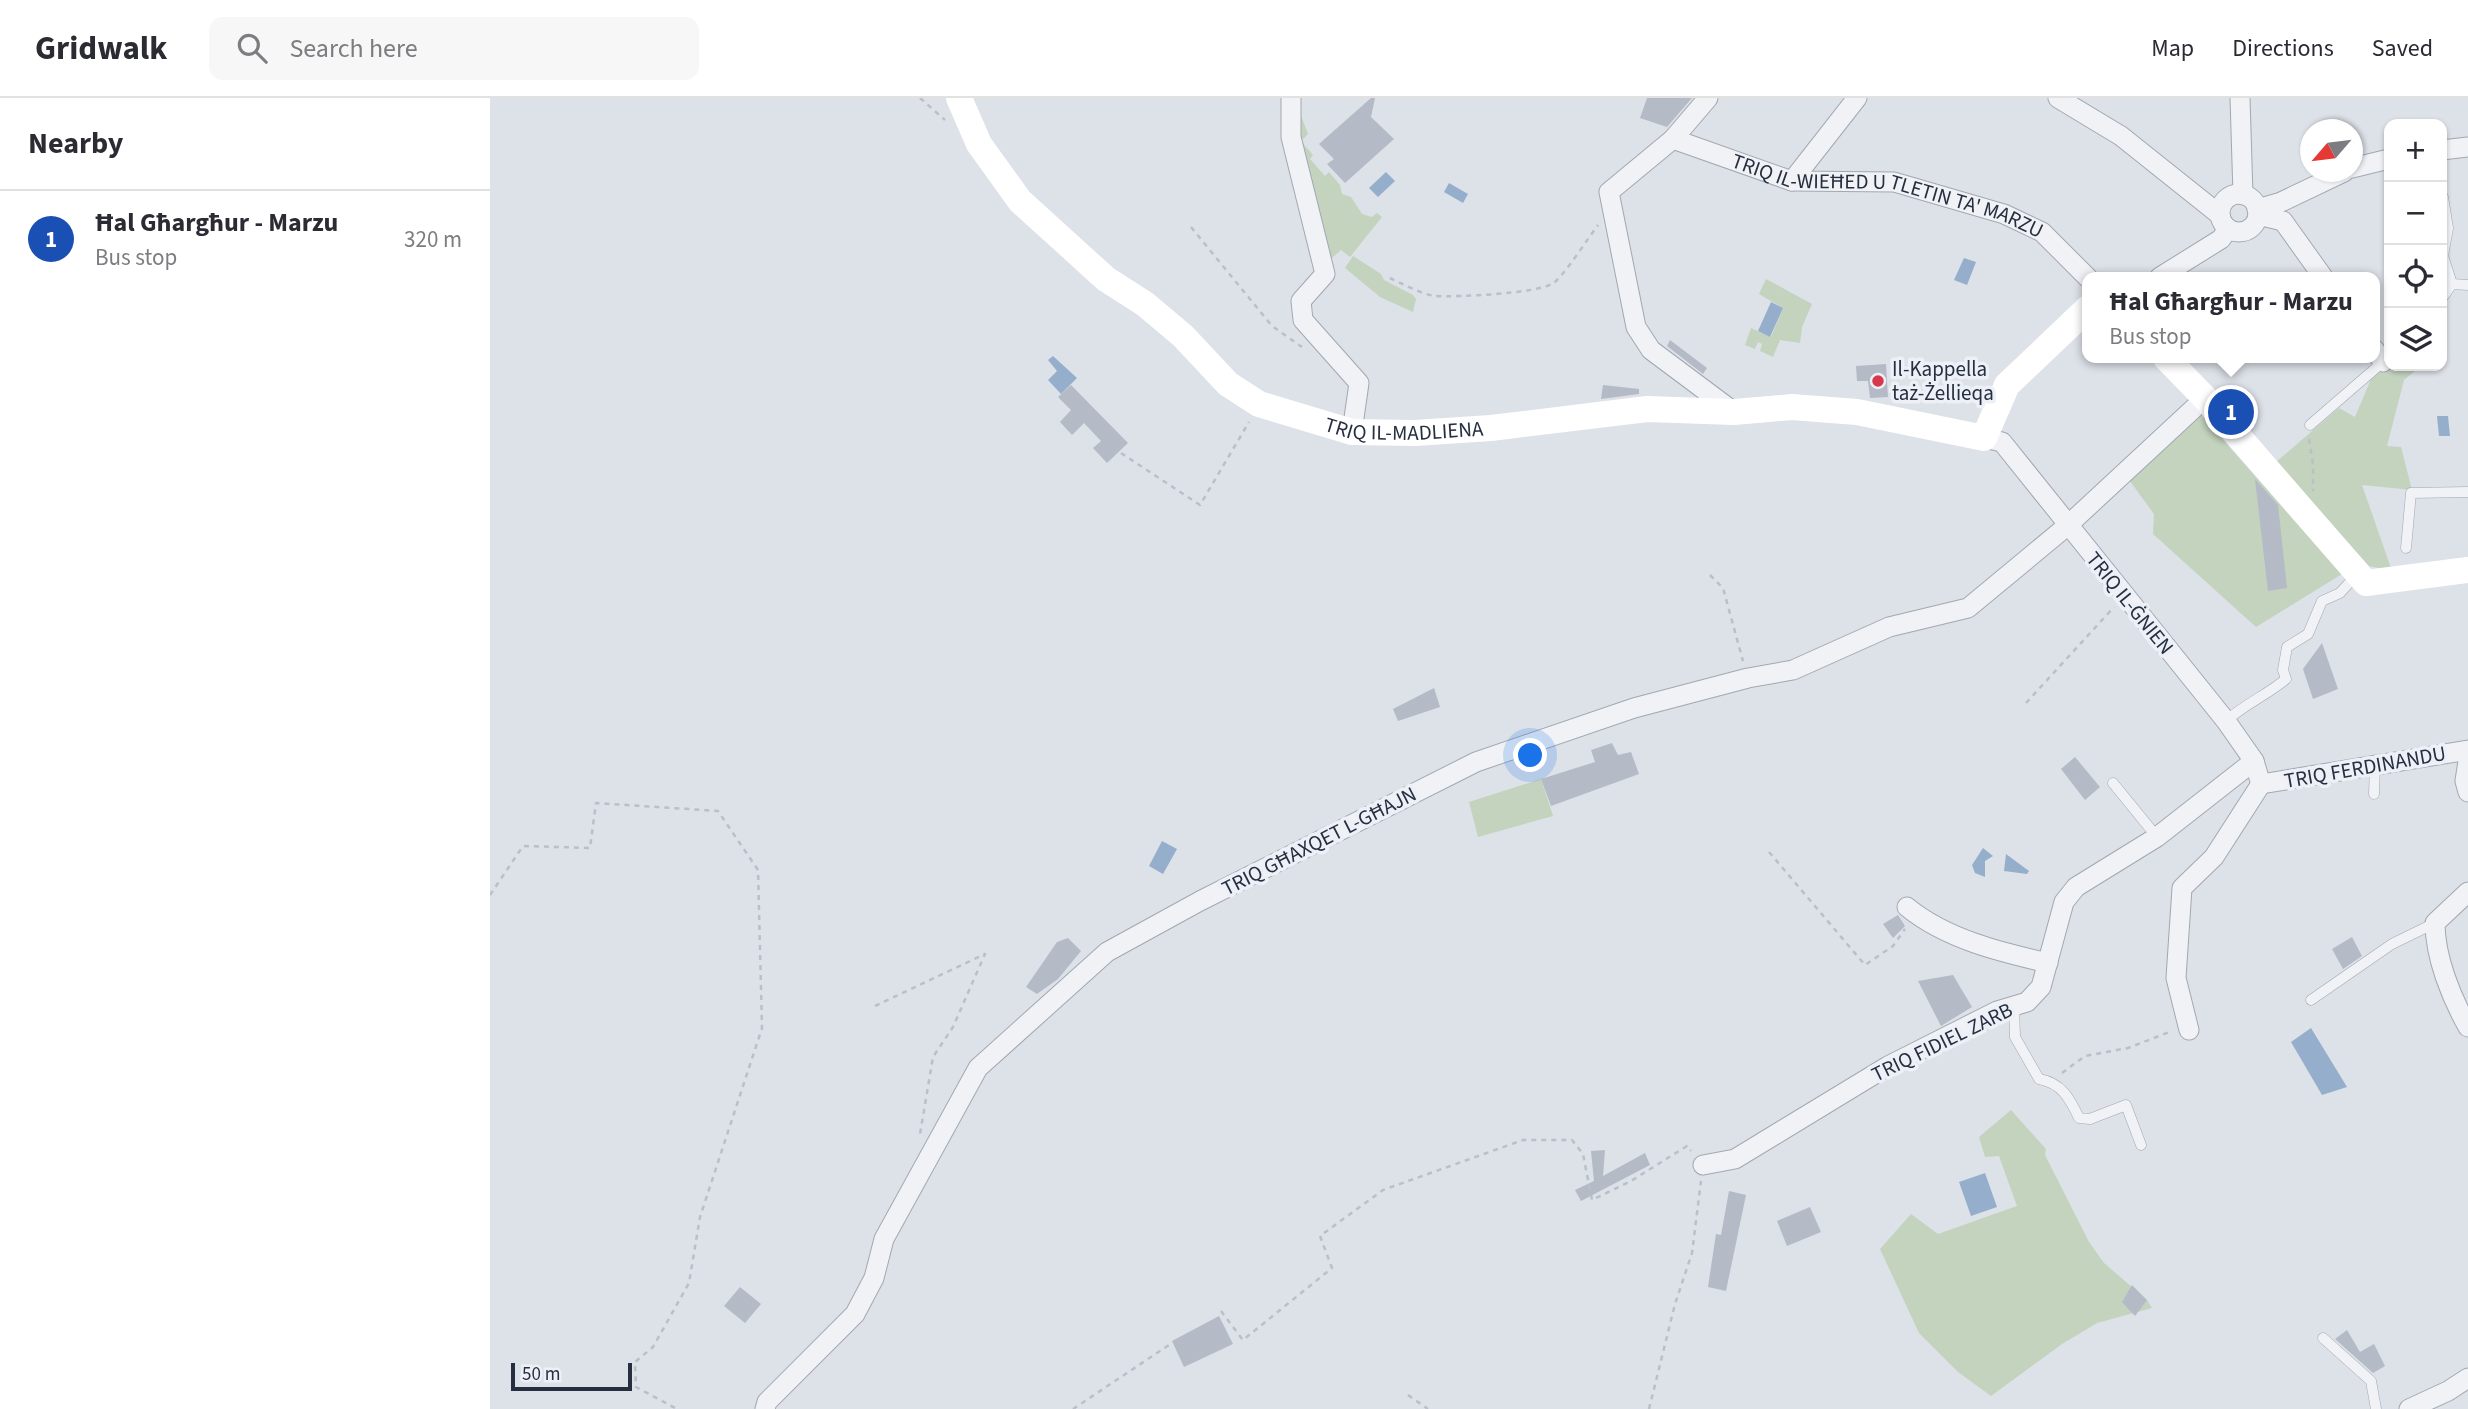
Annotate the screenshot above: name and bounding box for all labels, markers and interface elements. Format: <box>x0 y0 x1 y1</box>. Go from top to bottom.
search box <box>209 17 699 80</box>
text: Gridwalk <box>35 25 167 72</box>
icon: search <box>233 29 271 67</box>
text: Search here <box>289 30 418 67</box>
text: Map <box>2151 31 2194 66</box>
text: Directions <box>2232 31 2334 66</box>
text: Saved <box>2372 31 2433 66</box>
north arrow <box>2300 119 2363 182</box>
map controls <box>2384 119 2447 371</box>
button: + <box>2384 119 2447 182</box>
text: Nearby <box>28 122 123 165</box>
street label: TRIQ IL-WIEĦED U TLETIN TA' MARZU <box>1727 146 2049 246</box>
button: − <box>2384 182 2447 245</box>
text: Ħal Għargħur - Marzu <box>95 204 338 241</box>
text: 1 <box>45 223 57 256</box>
text: 320 m <box>404 223 462 256</box>
text: Bus stop <box>95 241 177 274</box>
button: locate <box>2384 245 2447 308</box>
popup <box>2082 272 2380 363</box>
text: Ħal Għargħur - Marzu <box>2109 283 2353 320</box>
button: layers <box>2384 308 2447 371</box>
text: Bus stop <box>2109 320 2191 353</box>
place label: Il-Kappella taż-Żellieqa <box>1892 354 1994 408</box>
marker: Il-Kappella taż-Żellieqa <box>1870 373 1886 389</box>
pin: 1 <box>2208 386 2254 438</box>
street label: TRIQ IL-MADLIENA <box>1321 410 1485 448</box>
street label: TRIQ IL-ĠNIEN <box>2079 545 2181 661</box>
your location <box>1513 738 1547 772</box>
street label: TRIQ FERDINANDU <box>2282 738 2448 796</box>
street label: TRIQ GĦAXQET L-GĦAJN <box>1216 779 1422 903</box>
street label: TRIQ FIDIEL ZARB <box>1866 995 2018 1089</box>
scale bar <box>511 1360 632 1392</box>
text: 50 m <box>522 1361 560 1388</box>

